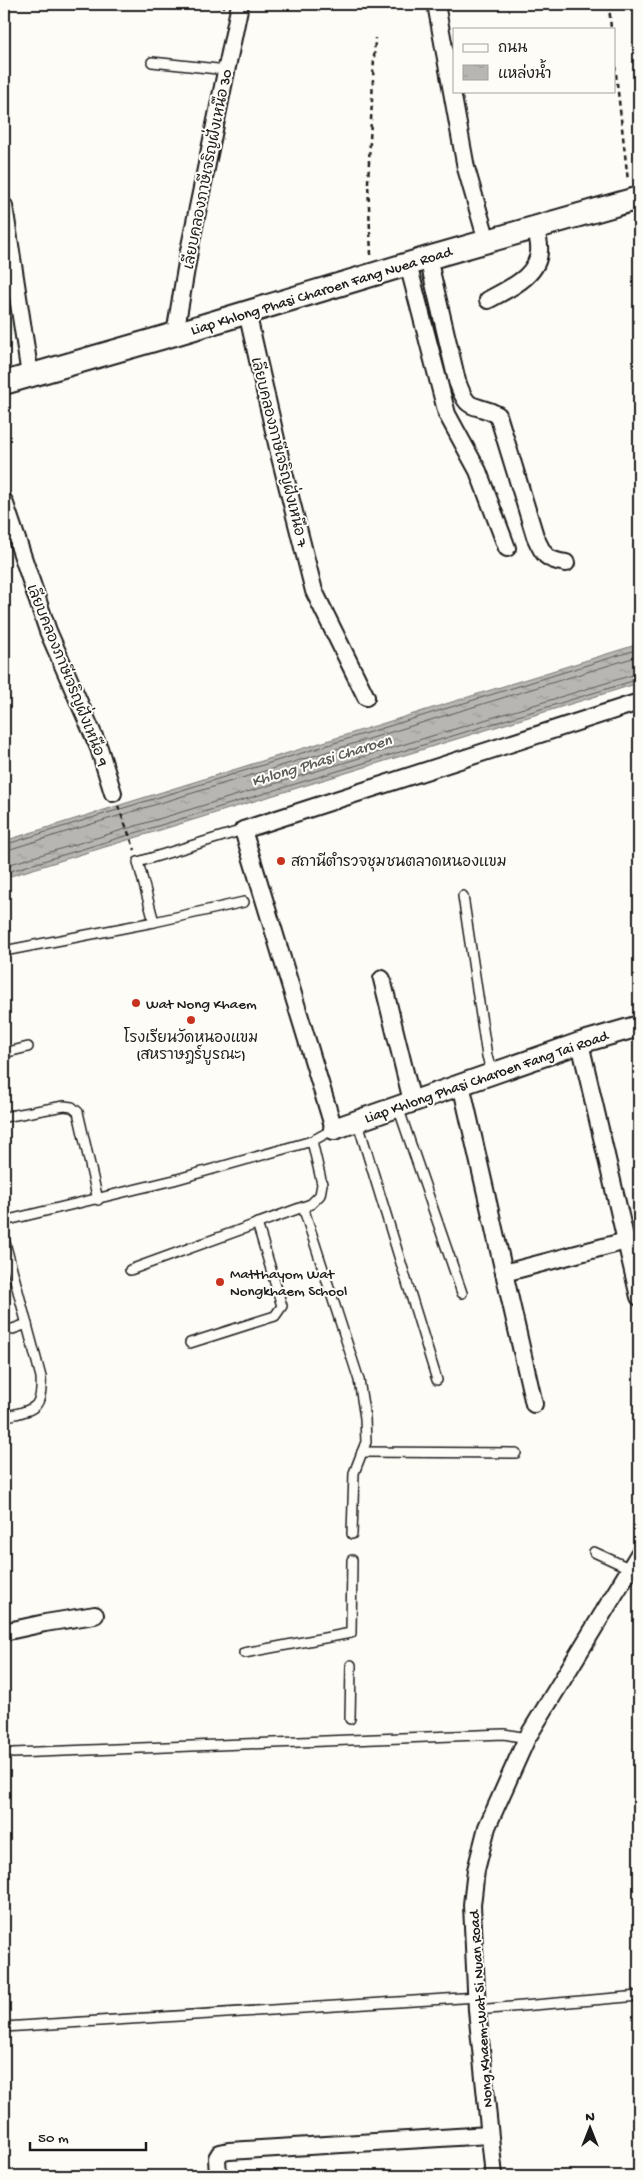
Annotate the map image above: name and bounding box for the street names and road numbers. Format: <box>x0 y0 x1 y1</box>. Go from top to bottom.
street label: เลียบคลองภาษีเจริญฝั่งเหนือ 30 <box>174 66 237 271</box>
street label: Liap Khlong Phasi Charoen Fang Nuea Road <box>189 243 455 340</box>
street label: เลียบคลองภาษีเจริญฝั่งเหนือ 7 <box>246 354 317 550</box>
street label: เลียบคลองภาษีเจริญฝั่งเหนือ 9 <box>21 580 117 770</box>
street label: Liap Khlong Phasi Charoen Fang Tai Road <box>362 1027 612 1128</box>
street label: Nong Khaem-Wat Si Nuan Road <box>466 1908 498 2108</box>

